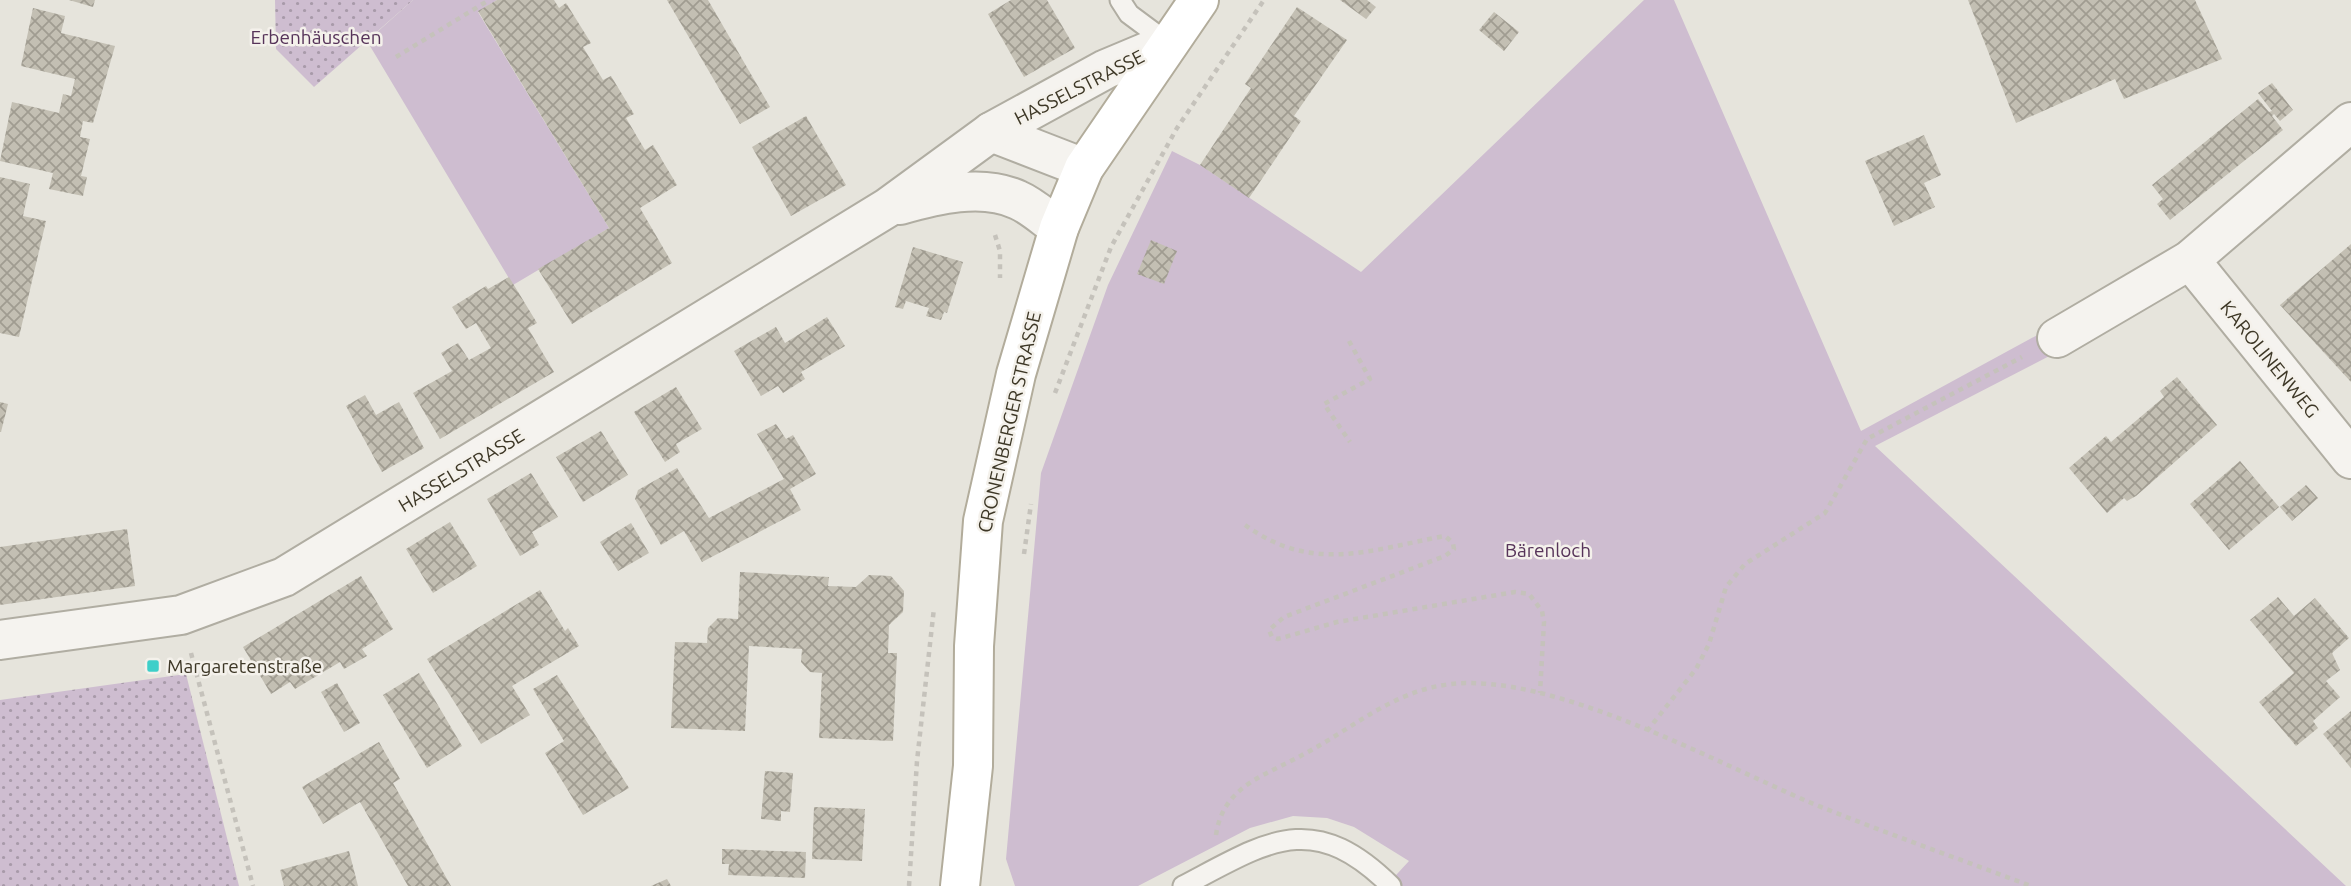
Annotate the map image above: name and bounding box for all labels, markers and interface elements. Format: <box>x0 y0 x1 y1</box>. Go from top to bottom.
park label: Erbenhäuschen <box>250 26 382 48</box>
street label: HASSELSTRASSE <box>1011 45 1147 129</box>
street label: KAROLINENWEG <box>2216 296 2324 422</box>
street label: CRONENBERGER STRASSE <box>973 309 1045 535</box>
street label: HASSELSTRASSE <box>394 424 528 516</box>
park label: Bärenloch <box>1505 539 1591 561</box>
place label: Margaretenstraße <box>167 655 322 677</box>
marker: Margaretenstraße <box>145 658 161 674</box>

